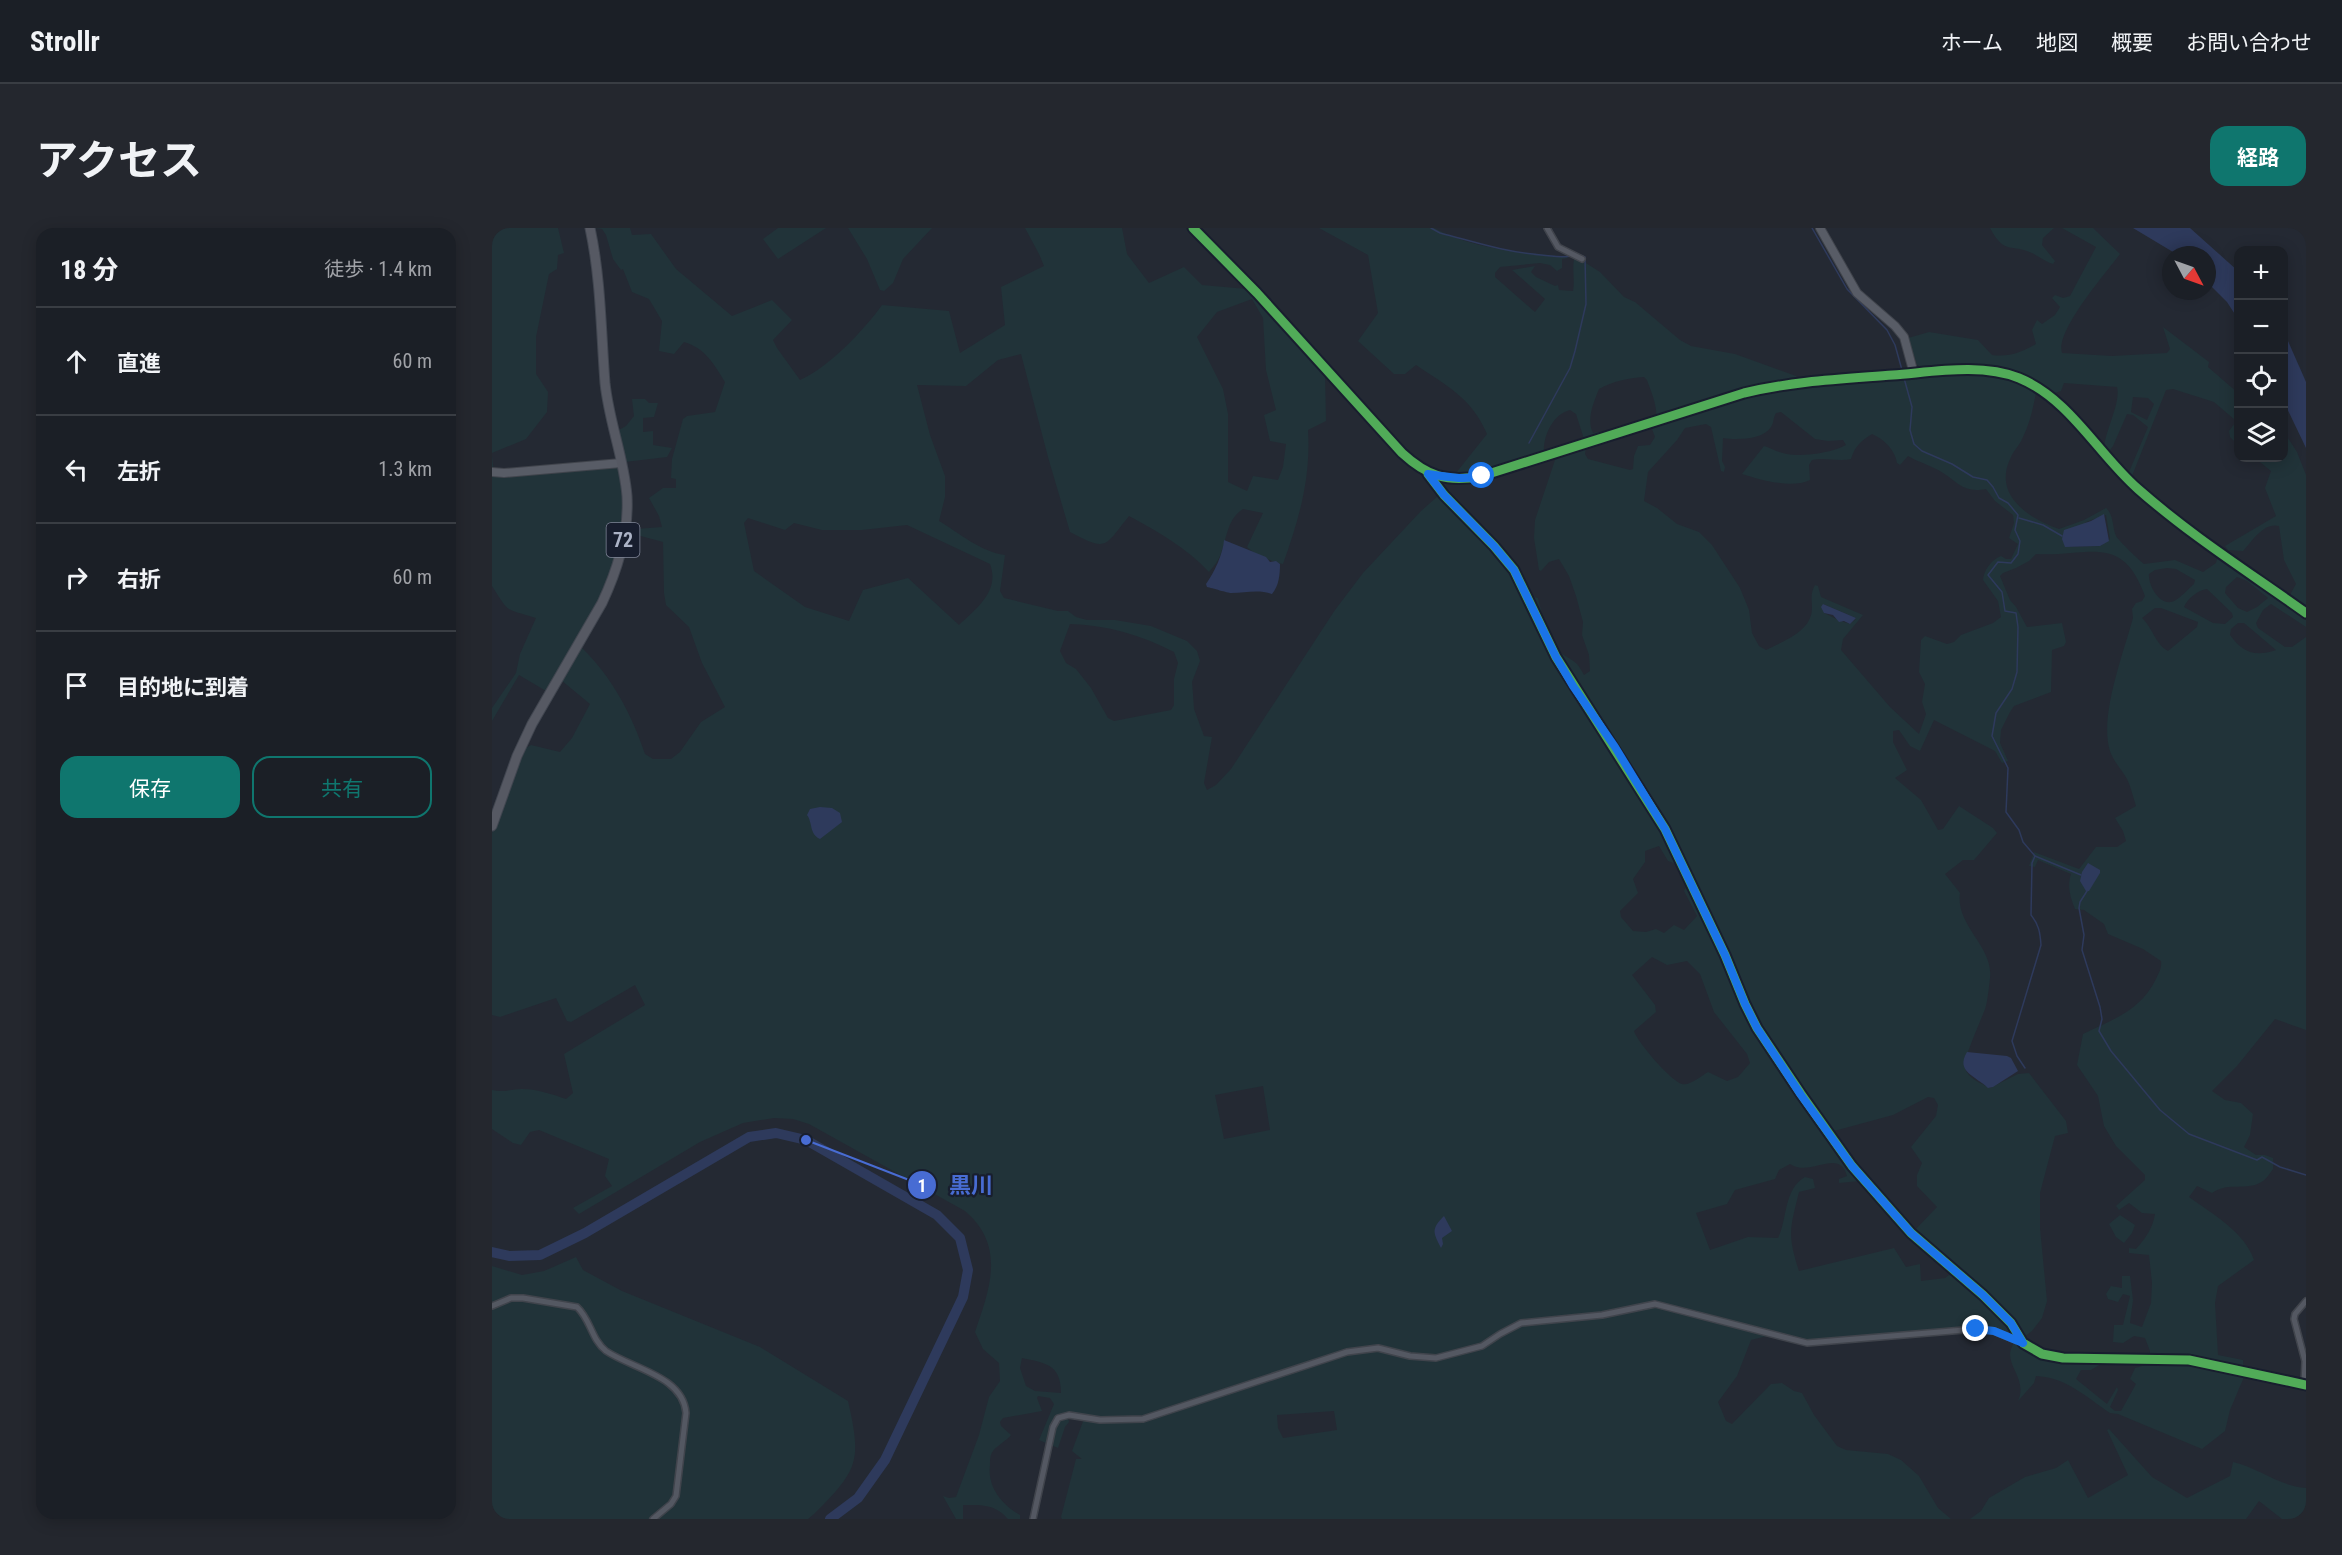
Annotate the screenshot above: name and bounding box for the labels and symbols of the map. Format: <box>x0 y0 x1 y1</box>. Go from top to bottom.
north arrow <box>2162 246 2216 300</box>
route start <box>1468 462 1494 488</box>
road number: 72 <box>606 523 640 557</box>
callout: 黒川 <box>907 1165 1005 1205</box>
text: 黒川 <box>949 1173 993 1198</box>
text: 1 <box>917 1175 927 1196</box>
route end <box>1962 1315 1988 1341</box>

